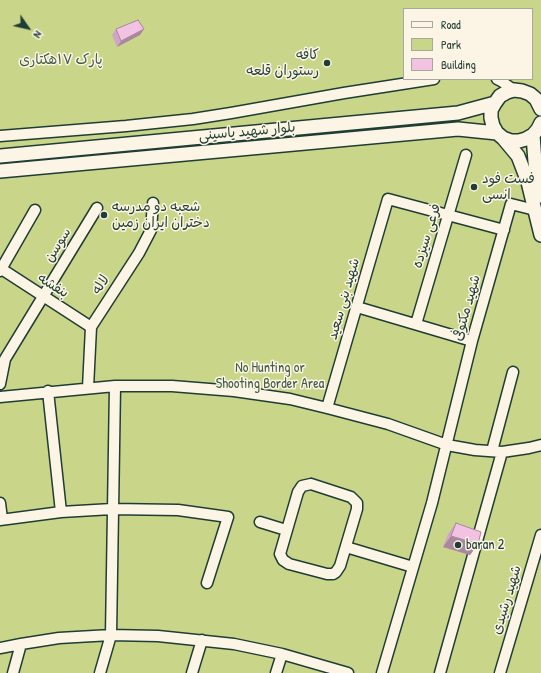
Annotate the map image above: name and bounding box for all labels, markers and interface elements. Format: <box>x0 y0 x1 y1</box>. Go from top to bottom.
north arrow <box>8 8 48 48</box>
legend <box>403 8 533 80</box>
text: Road <box>441 16 461 33</box>
text: N <box>31 28 45 41</box>
text: Park <box>441 36 461 53</box>
place label: کافه رستوران قلعه <box>246 47 319 80</box>
park label: پارک ۱۷هکتاری <box>19 52 103 68</box>
text: Building <box>441 56 476 73</box>
marker: کافه رستوران قلعه <box>322 58 332 68</box>
street label: بلوار شهید یاسینی <box>198 119 296 145</box>
place label: فست فود انسی <box>482 171 535 204</box>
marker: فست فود انسی <box>469 182 479 192</box>
place label: شعبه دو مدرسه دختران ایران زمین <box>112 199 210 232</box>
street label: فرعی سیزده <box>409 202 445 270</box>
marker: شعبه دو مدرسه دختران ایران زمین <box>99 210 109 220</box>
street label: سوسن <box>41 225 75 265</box>
street label: شهید بنی سعید <box>324 256 364 342</box>
street label: بنفشه <box>34 270 72 302</box>
street label: لاله <box>89 272 113 298</box>
street label: شهید مکتوفی <box>450 273 484 343</box>
park label: No Hunting or Shooting Border Area <box>216 360 324 392</box>
place label: baran 2 <box>466 537 504 553</box>
marker: baran 2 <box>453 540 463 550</box>
street label: شهید رشیدی <box>489 563 525 637</box>

